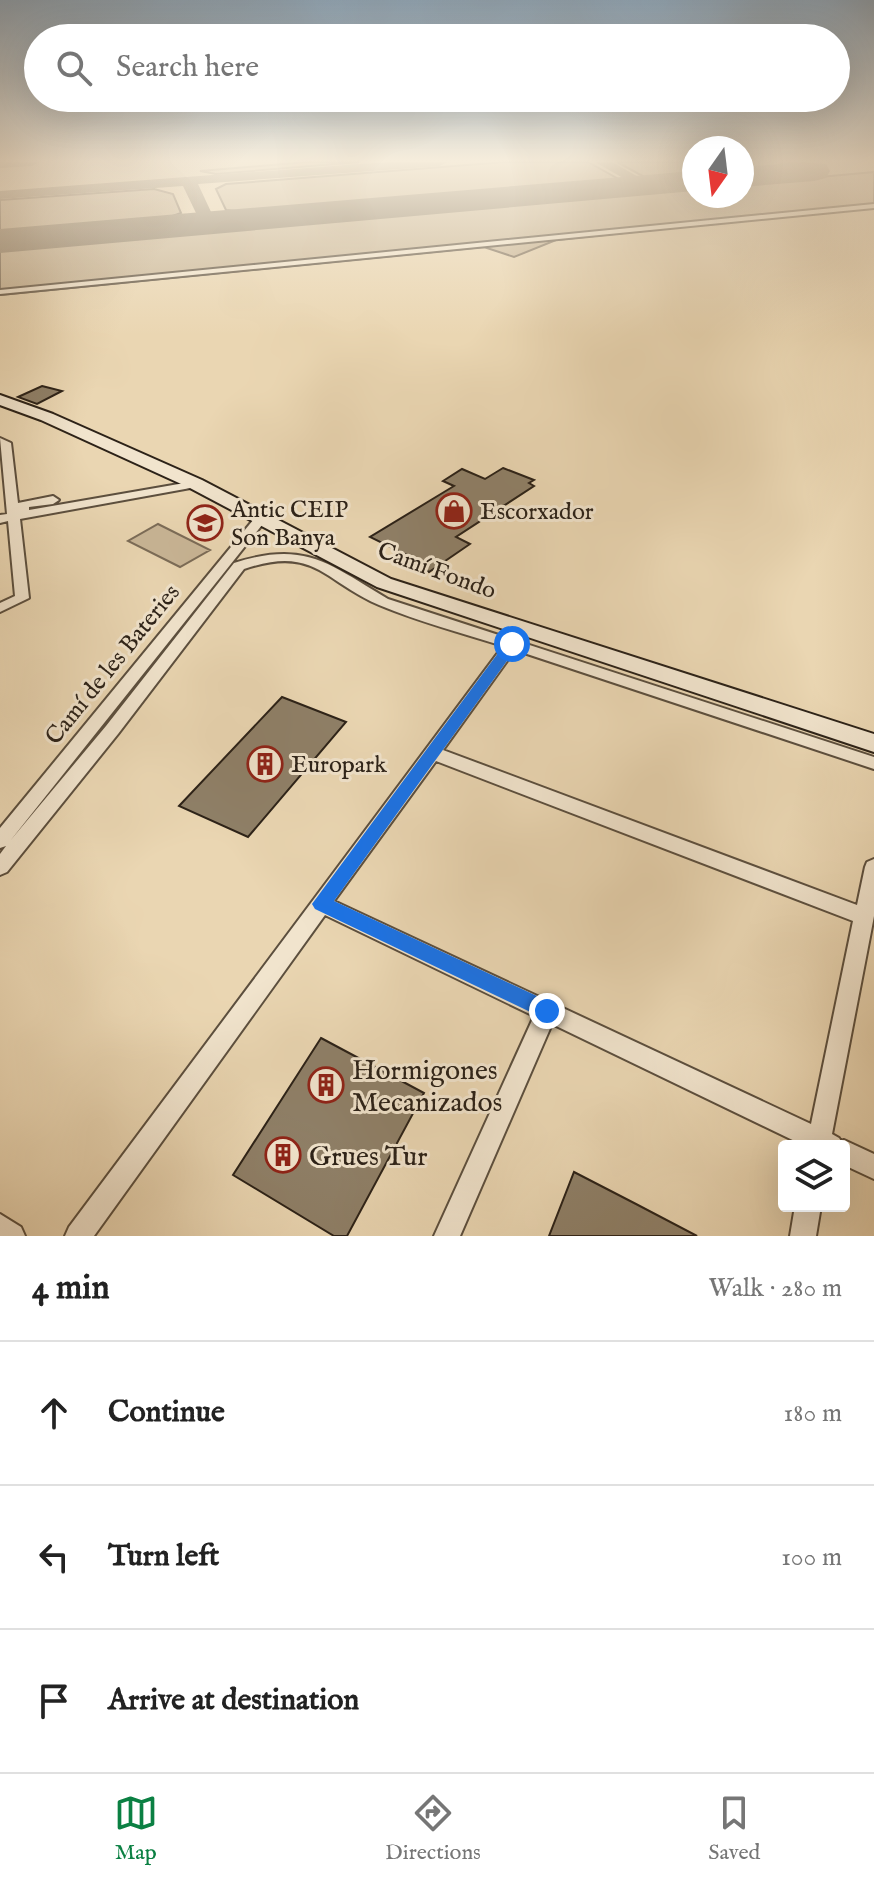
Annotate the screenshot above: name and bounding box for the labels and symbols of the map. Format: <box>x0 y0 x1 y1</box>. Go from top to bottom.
north arrow <box>682 136 754 208</box>
shop icon: Escorxador <box>435 492 473 530</box>
place label: Antic CEIP Son Banya <box>230 495 348 554</box>
place label: Escorxador <box>480 497 594 528</box>
school or university icon: Antic CEIP Son Banya <box>186 504 224 542</box>
street label: Camí Fondo <box>373 536 500 607</box>
street label: Camí de les Bateries <box>39 578 188 752</box>
route start <box>494 626 530 662</box>
building icon: Europark <box>246 745 284 783</box>
place label: Europark <box>291 750 387 781</box>
route end <box>529 993 565 1029</box>
place label: Hormigones Mecanizados <box>352 1054 502 1121</box>
building icon: Hormigones Mecanizados <box>307 1066 345 1104</box>
building icon: Grues Tur <box>264 1136 302 1174</box>
place label: Grues Tur <box>309 1140 428 1175</box>

